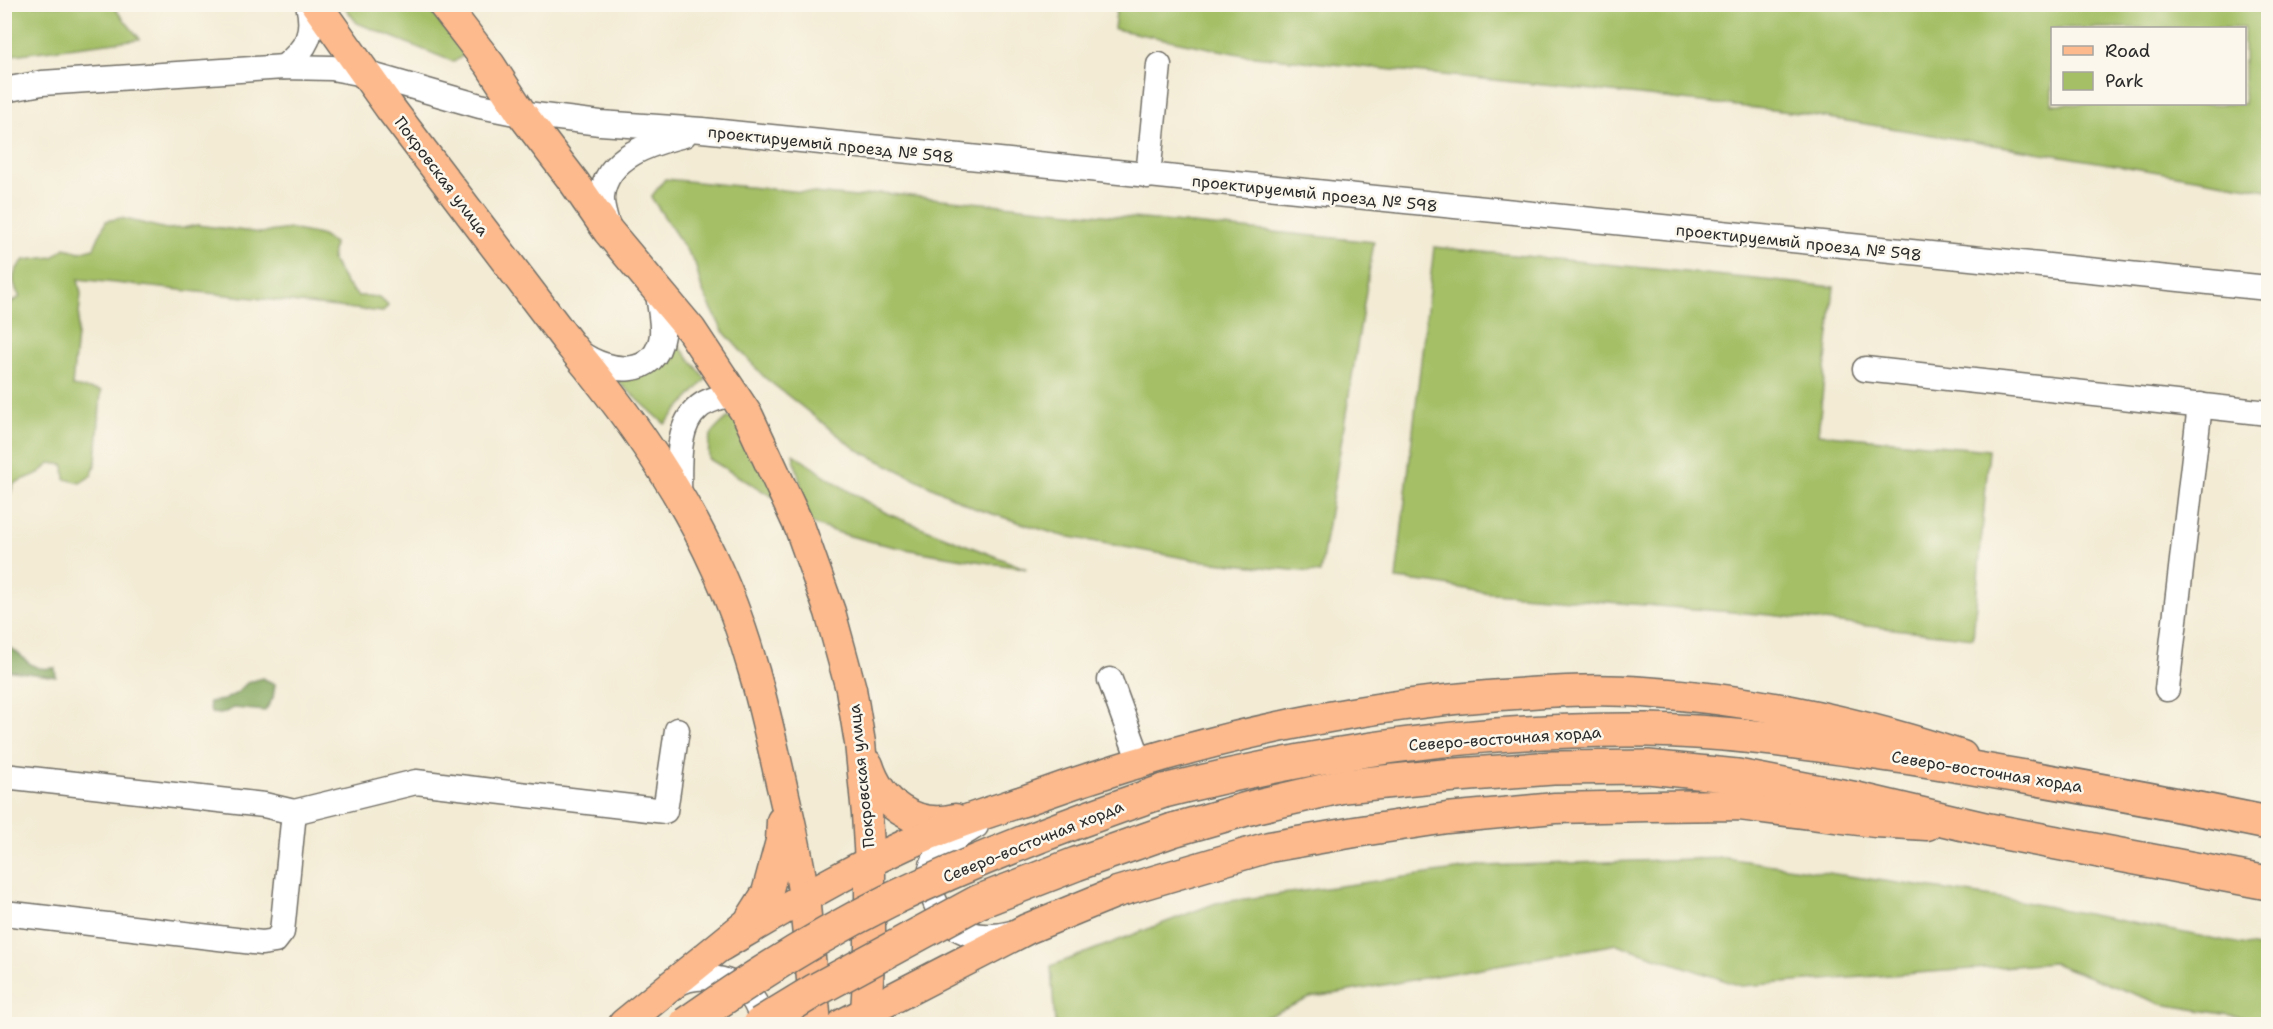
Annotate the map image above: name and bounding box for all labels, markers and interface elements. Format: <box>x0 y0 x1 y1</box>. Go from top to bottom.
legend <box>2051 27 2246 105</box>
text: Road <box>2105 39 2150 63</box>
text: Park <box>2105 69 2144 93</box>
street label: Покровская улица <box>390 112 493 240</box>
street label: проектируемый проезд № 598 <box>707 121 955 168</box>
street label: проектируемый проезд № 598 <box>1191 170 1439 217</box>
street label: проектируемый проезд № 598 <box>1675 219 1923 266</box>
street label: Покровская улица <box>844 703 879 849</box>
street label: Северо-восточная хорда <box>1408 721 1602 756</box>
street label: Северо-восточная хорда <box>1890 746 2084 797</box>
street label: Северо-восточная хорда <box>940 796 1127 887</box>

